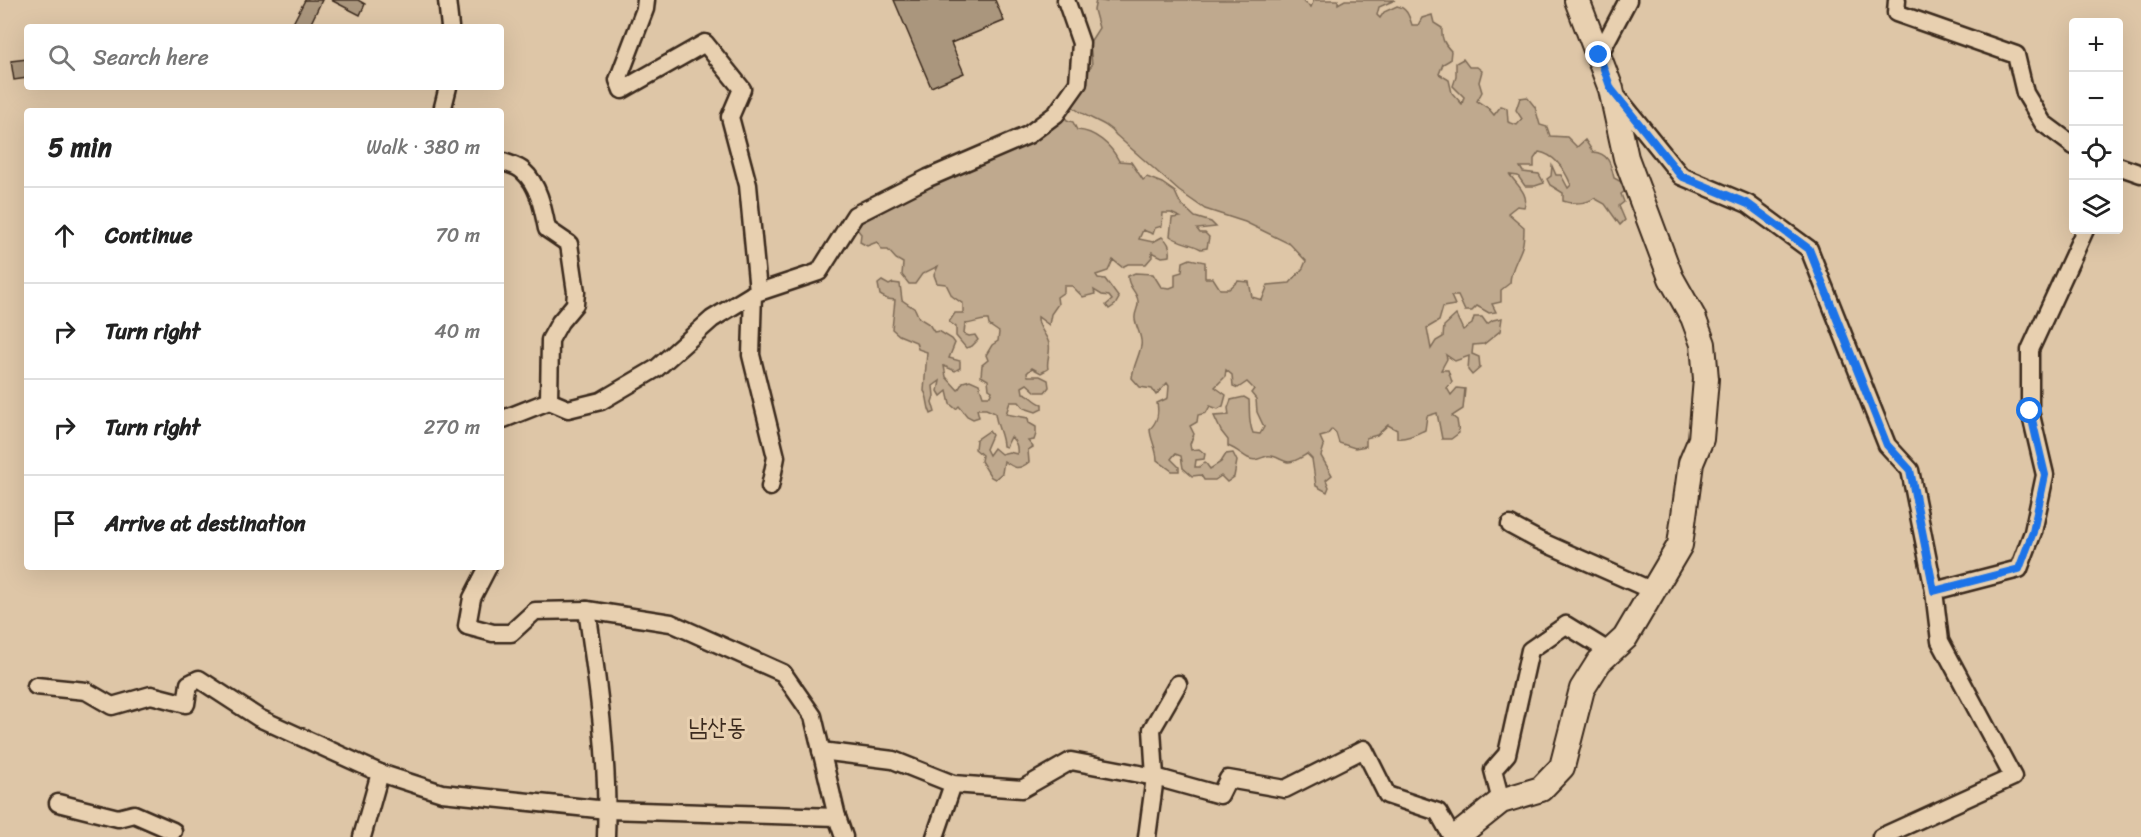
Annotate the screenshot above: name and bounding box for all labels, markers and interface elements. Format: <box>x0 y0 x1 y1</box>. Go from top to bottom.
map controls <box>2069 18 2123 234</box>
button: + <box>2069 18 2123 72</box>
search box <box>24 24 504 90</box>
text: Search here <box>93 38 209 77</box>
icon: search <box>45 41 78 74</box>
route end <box>1585 41 1611 67</box>
button: − <box>2069 72 2123 126</box>
text: 5 min <box>48 124 112 170</box>
button: locate <box>2069 126 2123 180</box>
text: Walk · 380 m <box>366 130 480 165</box>
button: layers <box>2069 180 2123 234</box>
text: Continue <box>105 216 193 255</box>
text: 70 m <box>435 218 480 253</box>
icon: ahead <box>48 219 81 252</box>
text: Turn right <box>105 312 200 351</box>
text: 40 m <box>434 314 480 349</box>
icon: right <box>48 315 81 348</box>
route start <box>2016 397 2042 423</box>
text: Turn right <box>105 408 200 447</box>
text: 270 m <box>424 410 480 445</box>
icon: right <box>48 411 81 444</box>
text: Arrive at destination <box>105 504 306 543</box>
icon: arrive <box>48 507 81 540</box>
district label: 남산동 <box>688 706 746 748</box>

